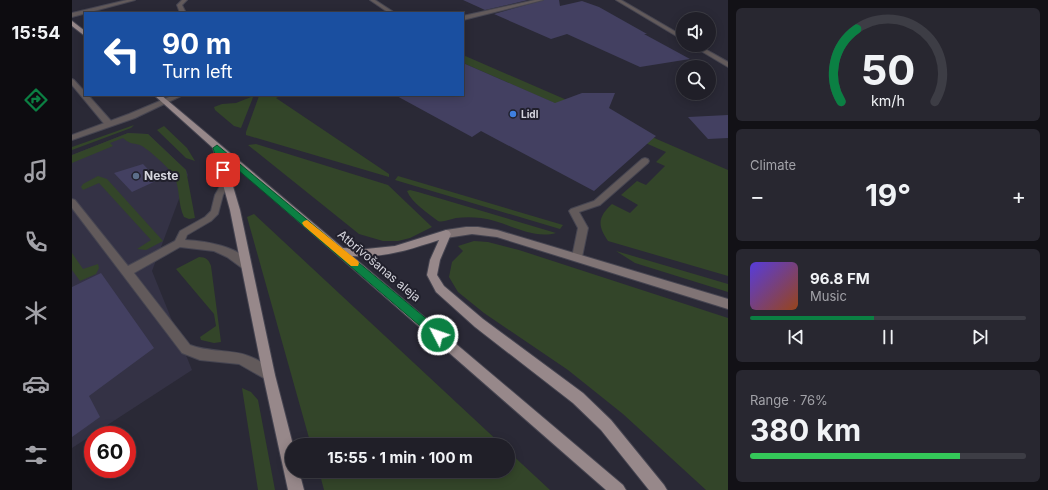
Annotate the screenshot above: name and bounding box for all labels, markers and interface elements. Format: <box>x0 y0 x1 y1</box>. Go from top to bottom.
map controls <box>676 12 716 100</box>
button: sound <box>676 12 716 52</box>
text: 15:54 <box>12 22 60 43</box>
text: 90 m <box>162 27 231 61</box>
icon: left <box>96 28 148 80</box>
text: 50 <box>861 45 915 95</box>
button: search <box>676 60 716 100</box>
text: Turn left <box>162 61 232 82</box>
icon: directions <box>22 86 50 114</box>
text: km/h <box>871 92 905 109</box>
place label: Lidl <box>521 108 539 120</box>
marker: Lidl <box>508 109 518 119</box>
pin <box>206 153 240 187</box>
icon: music <box>22 157 50 185</box>
text: Climate <box>750 157 796 173</box>
icon: arrive <box>212 159 234 181</box>
place label: Neste <box>144 168 178 183</box>
marker: Neste <box>131 171 141 181</box>
text: 19° <box>865 177 911 213</box>
text: − <box>750 183 765 209</box>
text: + <box>1011 183 1026 209</box>
street label: Atbrīvošanas aleja <box>335 227 424 305</box>
icon: phone <box>22 228 50 256</box>
text: 96.8 FM <box>810 269 870 288</box>
text: Music <box>810 288 847 304</box>
icon: climate <box>22 299 50 327</box>
position arrow <box>417 314 459 356</box>
icon: previous <box>785 326 807 348</box>
icon: pause <box>877 326 899 348</box>
icon: next <box>969 326 991 348</box>
icon: car <box>22 370 50 398</box>
text: Range · 76% <box>750 392 828 408</box>
text: 380 km <box>750 412 861 448</box>
speed limit sign: 60 <box>84 426 136 478</box>
icon: filters <box>22 441 50 469</box>
text: 15:55 · 1 min · 100 m <box>327 448 473 467</box>

